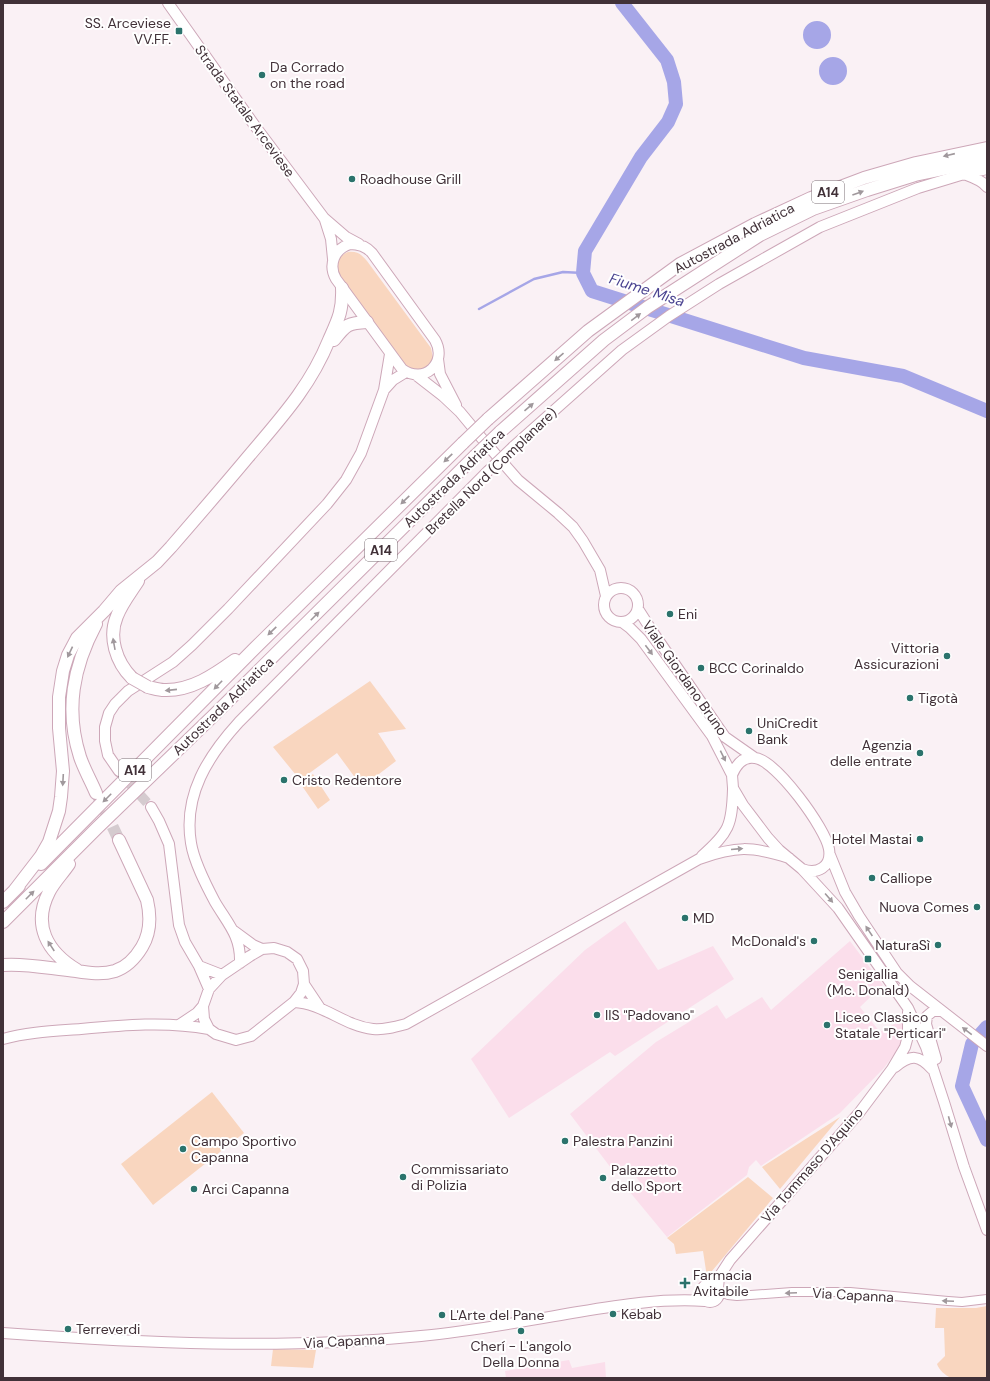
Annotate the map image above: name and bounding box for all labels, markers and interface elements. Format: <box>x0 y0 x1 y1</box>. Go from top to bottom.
place label: SS. Arceviese VV.FF. <box>85 14 171 48</box>
marker: SS. Arceviese VV.FF. <box>174 26 184 36</box>
street label: Strada Statale Arceviese <box>191 41 299 181</box>
place label: Da Corrado on the road <box>270 58 345 92</box>
marker: Da Corrado on the road <box>257 70 267 80</box>
one-way arrow <box>943 153 955 159</box>
place label: Roadhouse Grill <box>360 170 461 188</box>
marker: Roadhouse Grill <box>347 174 357 184</box>
road number: A14 <box>812 181 844 203</box>
one-way arrow <box>852 190 864 196</box>
street label: Autostrada Adriatica <box>671 199 797 277</box>
water label: Fiume Misa <box>607 268 687 312</box>
one-way arrow <box>630 313 641 321</box>
one-way arrow <box>554 352 564 362</box>
one-way arrow <box>524 402 534 411</box>
street label: Bretella Nord (Complanare) <box>422 404 560 538</box>
street label: Autostrada Adriatica <box>400 425 508 531</box>
one-way arrow <box>443 453 453 463</box>
one-way arrow <box>400 495 410 505</box>
road number: A14 <box>365 539 397 561</box>
place label: Eni <box>678 605 697 623</box>
marker: Eni <box>665 609 675 619</box>
one-way arrow <box>310 611 320 621</box>
street label: Viale Giordano Bruno <box>638 617 732 739</box>
one-way arrow <box>267 626 277 635</box>
one-way arrow <box>111 638 117 650</box>
place label: Vittoria Assicurazioni <box>854 639 939 673</box>
one-way arrow <box>645 644 653 655</box>
one-way arrow <box>67 646 73 657</box>
marker: Vittoria Assicurazioni <box>942 651 952 661</box>
street label: Autostrada Adriatica <box>169 653 277 759</box>
place label: BCC Corinaldo <box>709 659 804 677</box>
marker: BCC Corinaldo <box>696 663 706 673</box>
one-way arrow <box>213 680 223 690</box>
one-way arrow <box>165 686 177 693</box>
place label: Tigotà <box>918 689 958 707</box>
marker: Tigotà <box>905 693 915 703</box>
place label: UniCredit Bank <box>757 714 818 748</box>
marker: UniCredit Bank <box>744 726 754 736</box>
place label: Agenzia delle entrate <box>830 736 912 770</box>
marker: Agenzia delle entrate <box>915 748 925 758</box>
one-way arrow <box>720 751 726 762</box>
road number: A14 <box>119 759 151 781</box>
place label: Cristo Redentore <box>292 771 402 789</box>
one-way arrow <box>59 774 66 786</box>
marker: Cristo Redentore <box>279 775 289 785</box>
one-way arrow <box>102 793 112 803</box>
place label: Hotel Mastai <box>832 830 912 848</box>
marker: Hotel Mastai <box>915 834 925 844</box>
one-way arrow <box>731 846 743 853</box>
place label: Calliope <box>880 869 932 887</box>
marker: Calliope <box>867 873 877 883</box>
one-way arrow <box>26 890 35 900</box>
one-way arrow <box>824 892 833 903</box>
place label: Nuova Comes <box>879 898 969 916</box>
marker: Nuova Comes <box>972 902 982 912</box>
place label: MD <box>693 909 714 927</box>
marker: MD <box>680 913 690 923</box>
one-way arrow <box>865 926 873 936</box>
place label: McDonald's <box>731 932 806 950</box>
marker: McDonald's <box>809 936 819 946</box>
place label: NaturaSì <box>875 936 931 954</box>
one-way arrow <box>47 940 54 952</box>
marker: NaturaSì <box>933 940 943 950</box>
marker: Senigallia (Mc. Donald) <box>863 954 873 964</box>
place label: Senigallia (Mc. Donald) <box>827 965 909 999</box>
place label: IIS "Padovano" <box>605 1006 694 1024</box>
place label: Liceo Classico Statale "Perticari" <box>835 1008 946 1042</box>
marker: IIS "Padovano" <box>592 1010 602 1020</box>
marker: Liceo Classico Statale "Perticari" <box>822 1020 832 1030</box>
one-way arrow <box>961 1026 972 1035</box>
street label: Via Tommaso D'Aquino <box>757 1104 867 1226</box>
one-way arrow <box>947 1116 953 1128</box>
place label: Campo Sportivo Capanna <box>191 1132 296 1166</box>
place label: Palestra Panzini <box>573 1132 673 1150</box>
marker: Palestra Panzini <box>560 1136 570 1146</box>
marker: Campo Sportivo Capanna <box>178 1144 188 1154</box>
place label: Commissariato di Polizia <box>411 1160 509 1194</box>
place label: Palazzetto dello Sport <box>611 1161 682 1195</box>
marker: Commissariato di Polizia <box>398 1172 408 1182</box>
marker: Palazzetto dello Sport <box>598 1173 608 1183</box>
place label: Arci Capanna <box>202 1180 289 1198</box>
marker: Arci Capanna <box>189 1184 199 1194</box>
place label: Farmacia Avitabile <box>693 1266 752 1300</box>
marker: Farmacia Avitabile <box>680 1278 690 1288</box>
street label: Via Capanna <box>812 1284 894 1306</box>
one-way arrow <box>785 1289 797 1296</box>
one-way arrow <box>942 1298 954 1305</box>
place label: Kebab <box>621 1305 662 1323</box>
place label: L'Arte del Pane <box>450 1306 544 1324</box>
marker: Kebab <box>608 1309 618 1319</box>
marker: L'Arte del Pane <box>437 1310 447 1320</box>
place label: Terreverdi <box>76 1320 140 1338</box>
marker: Terreverdi <box>63 1324 73 1334</box>
marker: Cherí - L'angolo Della Donna <box>516 1326 526 1336</box>
street label: Via Capanna <box>303 1330 385 1352</box>
place label: Cherí - L'angolo Della Donna <box>470 1337 572 1371</box>

